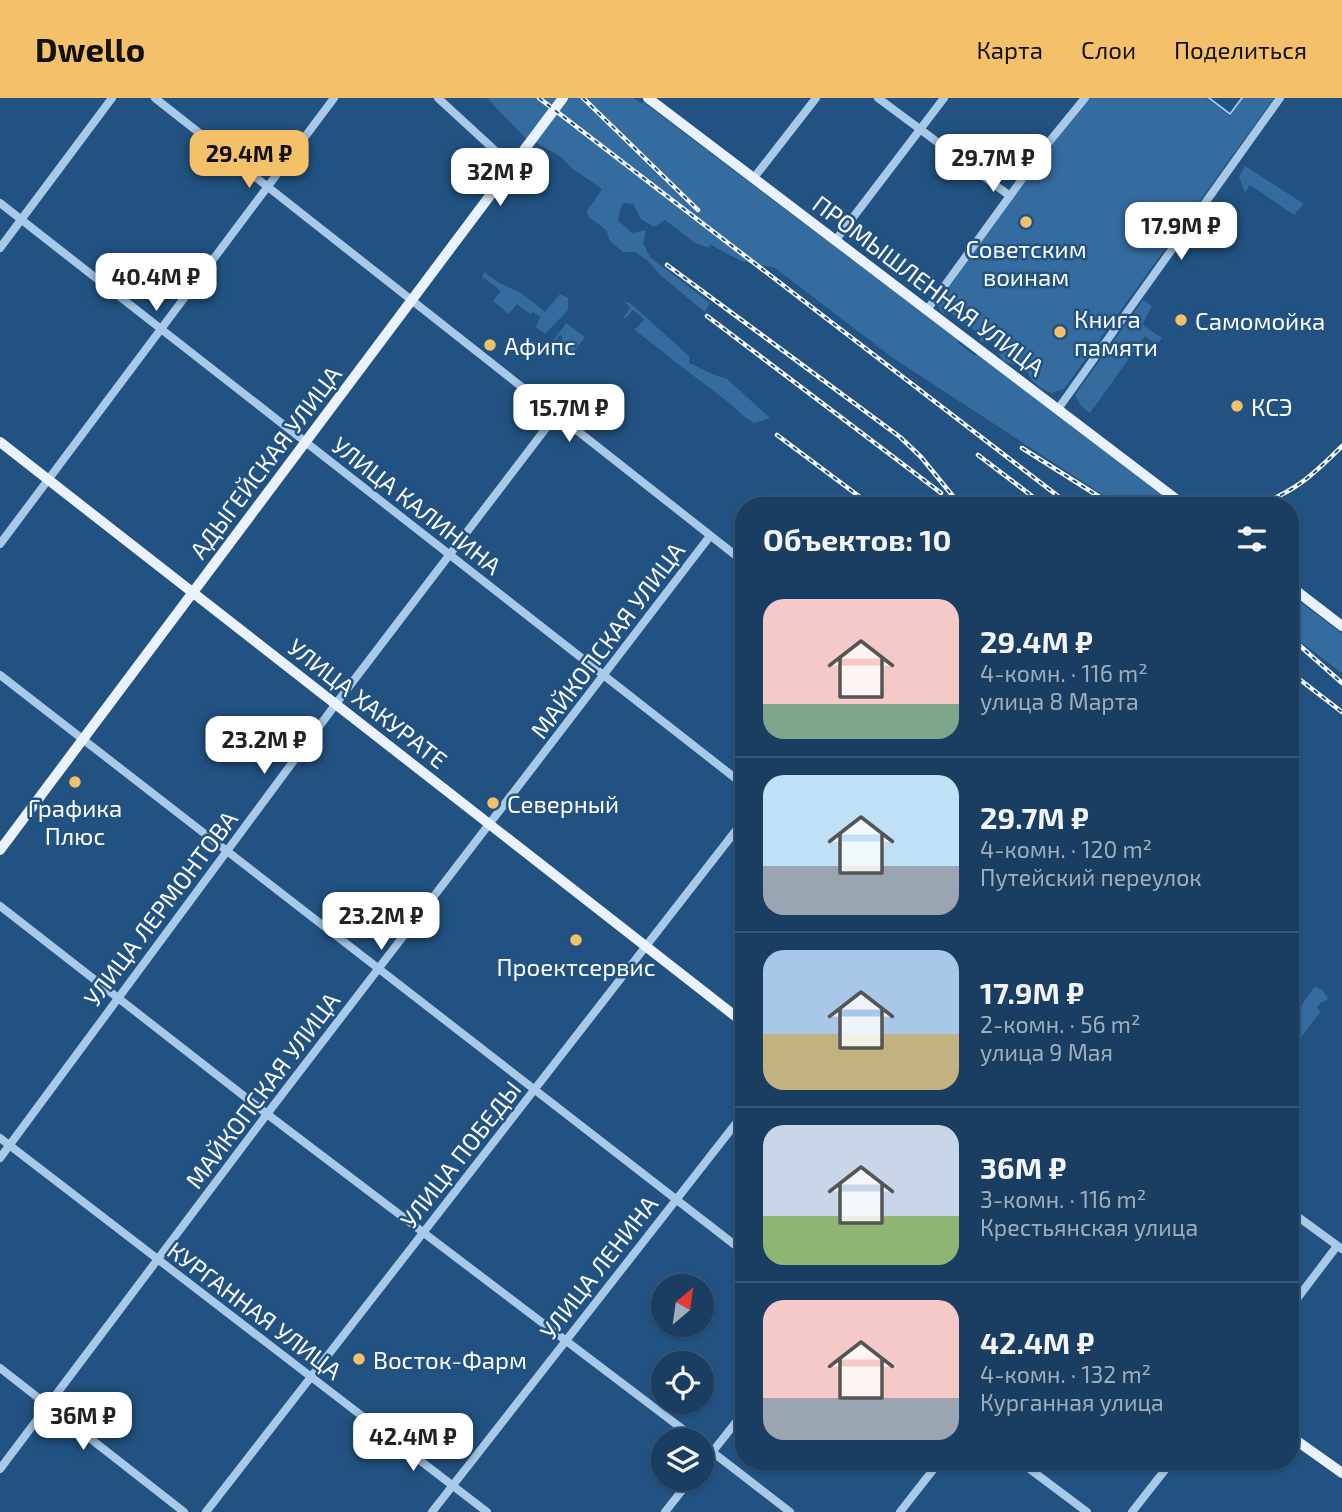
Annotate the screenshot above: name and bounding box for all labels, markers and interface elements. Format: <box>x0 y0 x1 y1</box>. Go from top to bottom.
text: Dwello <box>35 29 145 69</box>
text: Карта <box>976 35 1043 64</box>
text: Слои <box>1081 35 1136 64</box>
text: Поделиться <box>1174 35 1307 64</box>
pin: 29.4M ₽ <box>184 130 314 190</box>
pin: 29.7M ₽ <box>928 134 1058 194</box>
text: 29.4M ₽ <box>206 139 292 167</box>
text: 29.7M ₽ <box>951 143 1035 171</box>
pin: 32M ₽ <box>451 148 549 208</box>
text: 32M ₽ <box>467 157 533 185</box>
street label: ПРОМЫШЛЕННАЯ УЛИЦА <box>808 189 1050 382</box>
pin: 17.9M ₽ <box>1116 202 1246 262</box>
text: 17.9M ₽ <box>1141 211 1221 239</box>
marker: Советским воинам <box>1018 214 1034 230</box>
place label: Советским воинам <box>965 234 1087 291</box>
pin: 40.4M ₽ <box>91 254 221 313</box>
text: 40.4M ₽ <box>112 262 200 290</box>
place label: Книга памяти <box>1074 304 1158 361</box>
place label: Самомойка <box>1195 306 1325 335</box>
marker: Самомойка <box>1173 312 1189 328</box>
marker: Книга памяти <box>1052 324 1068 340</box>
place label: Афипс <box>504 331 576 360</box>
marker: Афипс <box>482 337 498 353</box>
street label: АДЫГЕЙСКАЯ УЛИЦА <box>183 360 347 564</box>
pin: 15.7M ₽ <box>504 384 634 444</box>
place label: КСЭ <box>1251 392 1293 421</box>
text: 15.7M ₽ <box>529 393 609 421</box>
marker: КСЭ <box>1229 398 1245 414</box>
street label: УЛИЦА КАЛИНИНА <box>327 430 507 580</box>
icon: filters <box>1233 520 1271 558</box>
text: Объектов: 10 <box>763 521 951 557</box>
street label: МАЙКОПСКАЯ УЛИЦА <box>524 536 690 744</box>
text: 29.4M ₽ <box>980 623 1093 659</box>
icon: home <box>819 627 903 711</box>
street label: УЛИЦА ХАКУРАТЕ <box>283 632 453 774</box>
text: 4-комн. · 116 m² <box>980 659 1148 687</box>
text: улица 8 Марта <box>980 687 1139 715</box>
pin: 23.2M ₽ <box>199 716 329 776</box>
text: 23.2M ₽ <box>222 725 307 753</box>
marker: Графика Плюс <box>67 774 83 790</box>
place label: Северный <box>507 789 619 818</box>
place label: Графика Плюс <box>28 793 122 850</box>
marker: Северный <box>485 795 501 811</box>
text: 29.7M ₽ <box>980 799 1089 835</box>
icon: home <box>819 803 903 887</box>
street label: УЛИЦА ЛЕРМОНТОВА <box>77 804 243 1011</box>
text: 4-комн. · 120 m² <box>980 835 1152 863</box>
text: Путейский переулок <box>980 863 1202 891</box>
pin: 23.2M ₽ <box>316 892 446 952</box>
text: 23.2M ₽ <box>339 901 424 929</box>
marker: Проектсервис <box>568 932 584 948</box>
place label: Проектсервис <box>497 952 655 981</box>
text: 17.9M ₽ <box>980 974 1084 1010</box>
icon: home <box>819 978 903 1062</box>
street label: МАЙКОПСКАЯ УЛИЦА <box>179 986 345 1194</box>
text: 2-комн. · 56 m² <box>980 1010 1140 1038</box>
text: улица 9 Мая <box>980 1038 1113 1066</box>
street label: УЛИЦА ПОБЕДЫ <box>394 1075 526 1233</box>
text: 36M ₽ <box>980 1149 1066 1185</box>
icon: home <box>819 1153 903 1237</box>
text: 3-комн. · 116 m² <box>980 1185 1146 1213</box>
street label: УЛИЦА ЛЕНИНА <box>533 1189 663 1345</box>
text: Крестьянская улица <box>980 1213 1198 1241</box>
street label: КУРГАННАЯ УЛИЦА <box>162 1235 348 1385</box>
north arrow <box>651 1274 714 1337</box>
map controls <box>651 1274 714 1491</box>
text: 42.4M ₽ <box>980 1324 1095 1360</box>
icon: home <box>819 1328 903 1412</box>
place label: Восток-Фарм <box>373 1345 527 1374</box>
marker: Восток-Фарм <box>351 1351 367 1367</box>
button: locate <box>651 1351 714 1414</box>
text: 4-комн. · 132 m² <box>980 1360 1151 1388</box>
text: Курганная улица <box>980 1388 1164 1416</box>
pin: 36M ₽ <box>34 1392 132 1452</box>
text: 36M ₽ <box>50 1401 116 1429</box>
pin: 42.4M ₽ <box>348 1414 478 1473</box>
text: 42.4M ₽ <box>369 1422 457 1450</box>
button: layers <box>651 1428 714 1491</box>

